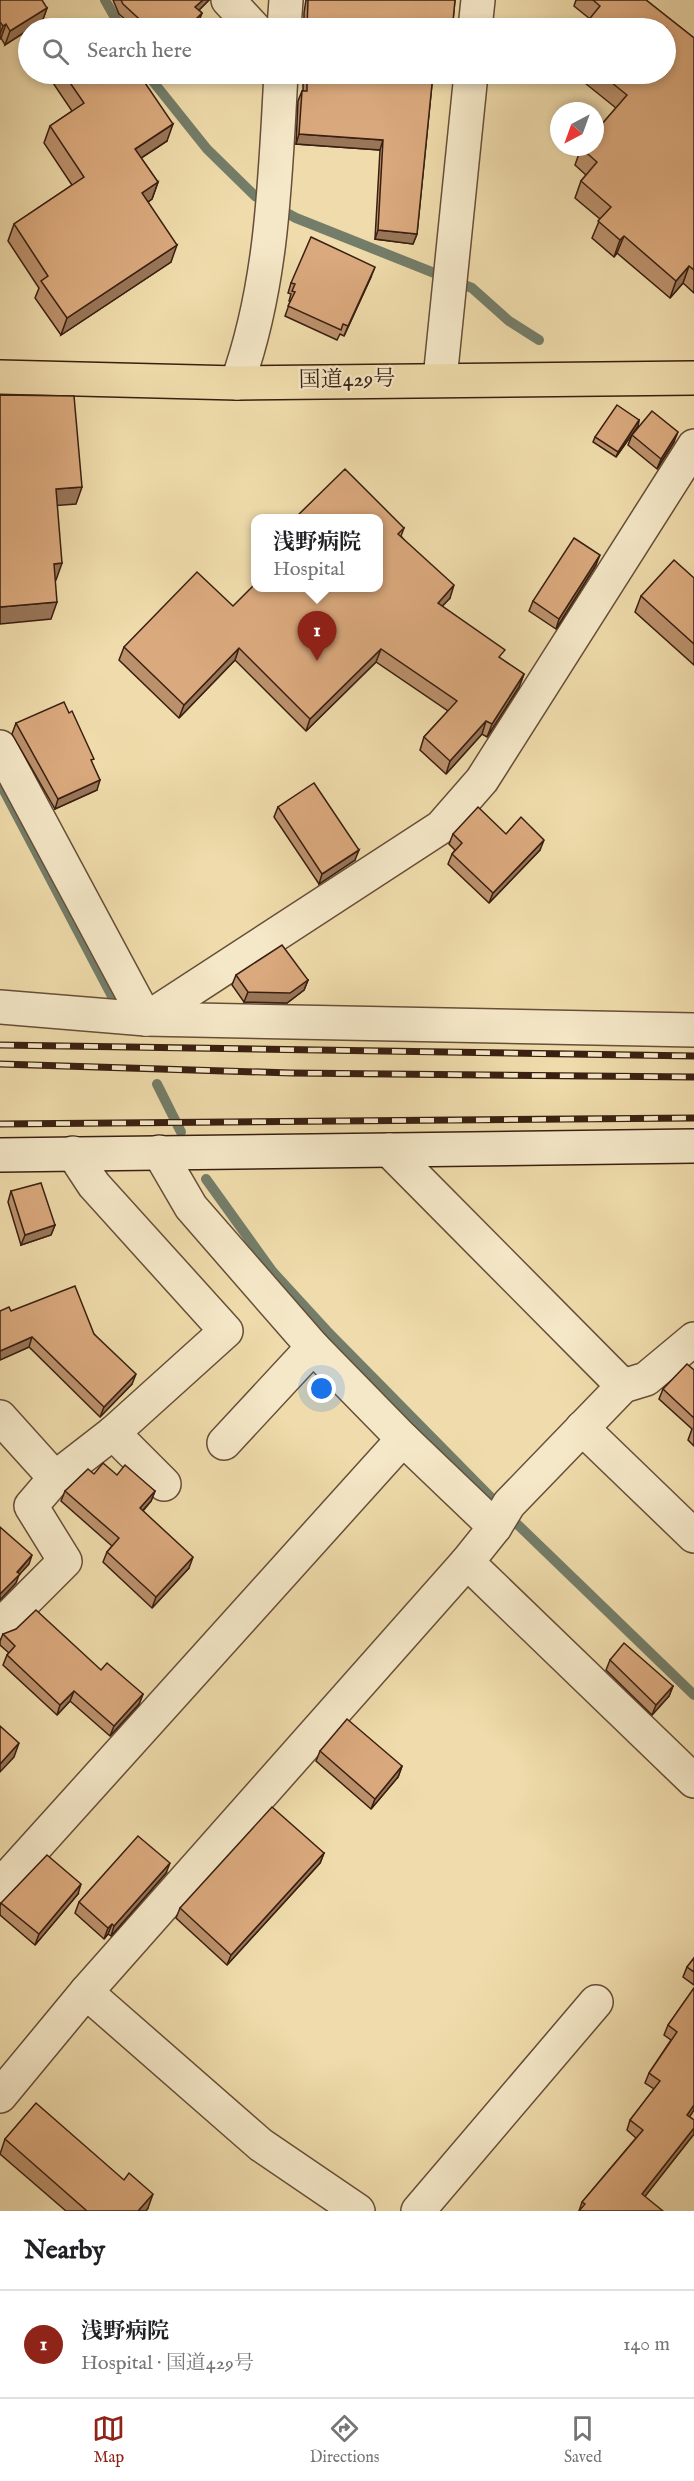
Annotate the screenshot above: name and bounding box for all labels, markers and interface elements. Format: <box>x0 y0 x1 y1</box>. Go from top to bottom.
search box <box>18 18 676 84</box>
icon: search <box>39 35 72 68</box>
text: Search here <box>87 37 192 65</box>
north arrow <box>550 102 604 156</box>
street label: 国道429号 <box>298 365 396 395</box>
popup <box>251 514 383 592</box>
text: 浅野病院 <box>273 529 361 557</box>
text: Hospital <box>273 557 345 582</box>
pin: 1 <box>298 612 336 661</box>
your location <box>307 1374 336 1403</box>
text: Nearby <box>24 2234 105 2267</box>
text: 浅野病院 <box>81 2318 169 2346</box>
text: 1 <box>40 2332 47 2357</box>
text: 140 m <box>623 2332 670 2357</box>
text: Hospital · 国道429号 <box>81 2351 254 2376</box>
tab: Map <box>92 2412 125 2468</box>
tab: Directions <box>310 2412 379 2468</box>
tab: Saved <box>564 2412 602 2468</box>

